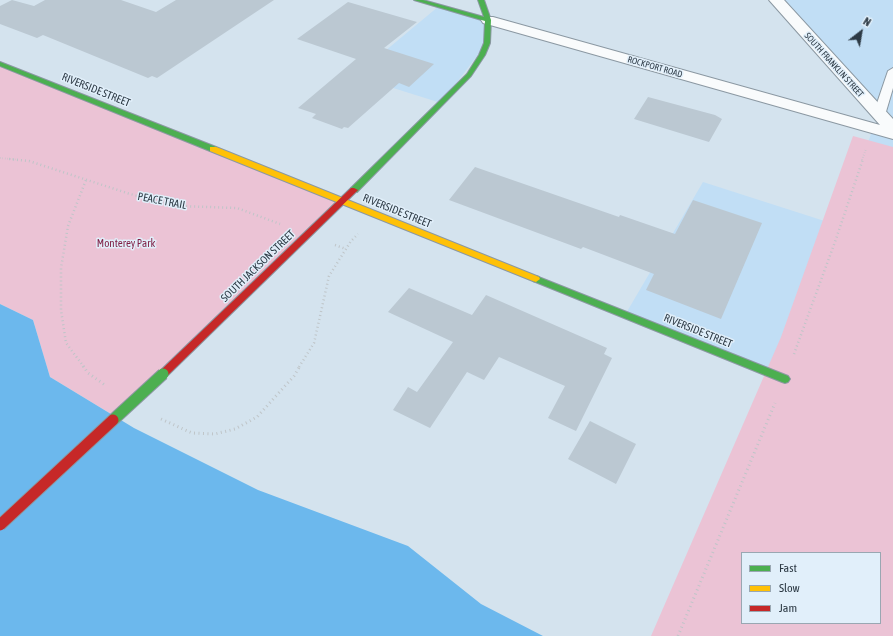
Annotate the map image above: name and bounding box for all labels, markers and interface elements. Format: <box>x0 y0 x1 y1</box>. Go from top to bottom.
north arrow <box>841 12 881 52</box>
text: N <box>861 15 873 29</box>
street label: SOUTH FRANKLIN STREET <box>802 30 866 100</box>
street label: ROCKPORT ROAD <box>626 54 684 80</box>
street label: RIVERSIDE STREET <box>60 70 132 110</box>
street label: PEACE TRAIL <box>136 190 188 212</box>
street label: RIVERSIDE STREET <box>361 191 433 231</box>
street label: SOUTH JACKSON STREET <box>218 227 298 305</box>
park label: Monterey Park <box>97 237 155 251</box>
street label: RIVERSIDE STREET <box>662 311 734 351</box>
legend <box>741 552 881 624</box>
text: Fast <box>779 561 797 575</box>
text: Slow <box>779 581 800 595</box>
text: Jam <box>779 601 797 615</box>

